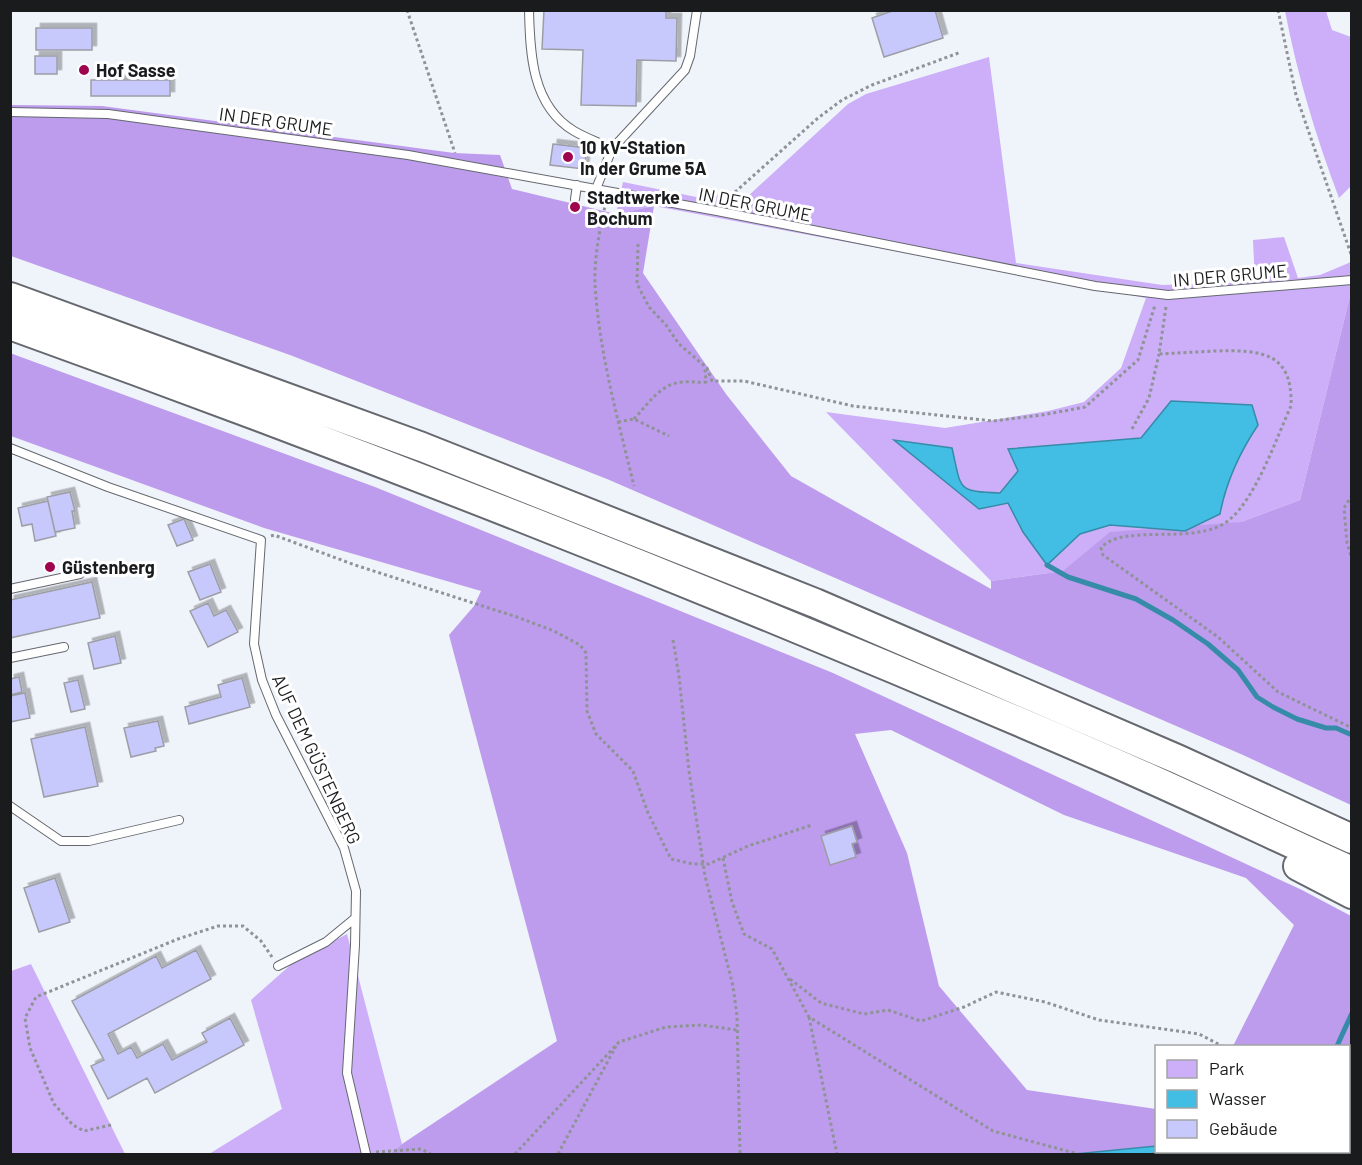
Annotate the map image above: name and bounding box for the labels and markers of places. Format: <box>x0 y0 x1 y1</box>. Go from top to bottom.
place label: Hof Sasse <box>96 59 176 81</box>
marker: Hof Sasse <box>77 63 91 77</box>
place label: 10 kV-Station In der Grume 5A <box>580 136 707 179</box>
marker: 10 kV-Station In der Grume 5A <box>561 150 575 164</box>
place label: Stadtwerke Bochum <box>587 186 680 229</box>
marker: Stadtwerke Bochum <box>568 200 582 214</box>
place label: Güstenberg <box>62 556 155 578</box>
marker: Güstenberg <box>43 560 57 574</box>

